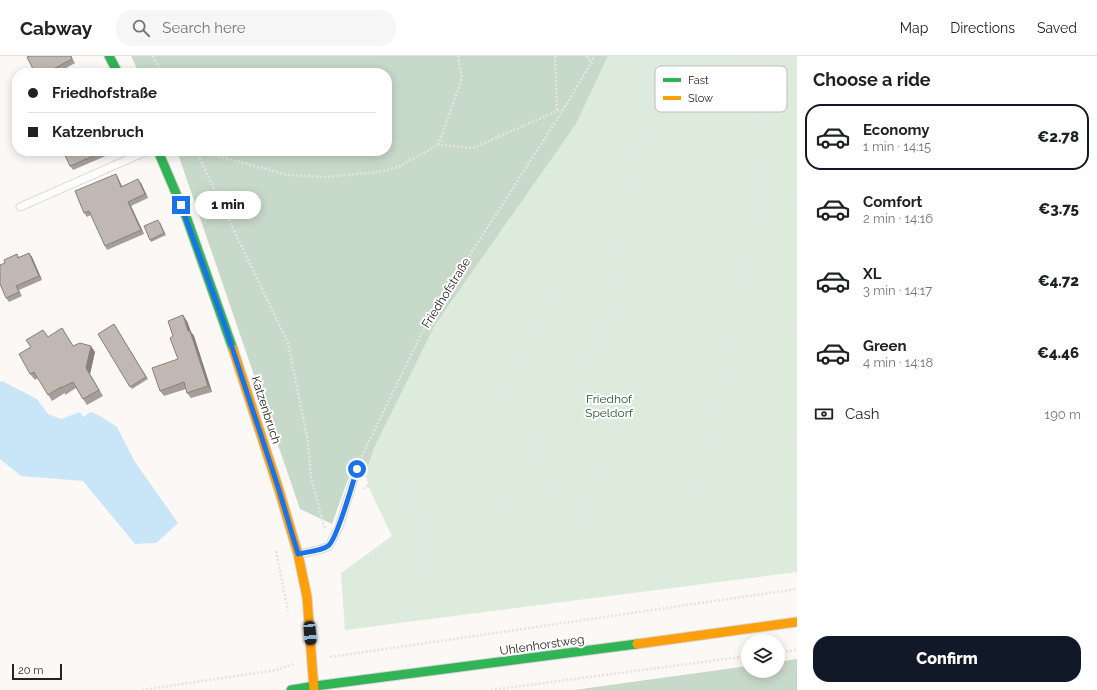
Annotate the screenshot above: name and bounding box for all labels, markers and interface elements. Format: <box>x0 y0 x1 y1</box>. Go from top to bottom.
search box <box>116 10 396 46</box>
text: Cabway <box>20 17 92 39</box>
icon: search <box>130 17 152 39</box>
text: Search here <box>162 19 246 37</box>
text: Map <box>900 20 928 36</box>
text: Directions <box>950 20 1015 36</box>
text: Saved <box>1037 20 1077 36</box>
legend <box>655 66 787 112</box>
text: Choose a ride <box>813 69 931 90</box>
text: Fast <box>688 74 709 87</box>
text: Friedhofstraße <box>52 84 157 102</box>
text: Slow <box>688 92 713 105</box>
icon: car <box>815 119 851 155</box>
text: Economy <box>863 121 930 139</box>
text: Katzenbruch <box>52 123 144 141</box>
text: €2.78 <box>1037 128 1079 146</box>
text: 1 min · 14:15 <box>863 139 931 154</box>
callout: 1 min <box>195 191 261 219</box>
icon: car <box>815 191 851 227</box>
text: Comfort <box>863 193 922 211</box>
route end <box>172 196 190 214</box>
text: 1 min <box>211 197 245 212</box>
text: €3.75 <box>1038 200 1079 218</box>
text: 2 min · 14:16 <box>863 211 933 226</box>
street label: Friedhofstraße <box>419 255 473 331</box>
icon: car <box>815 263 851 299</box>
text: XL <box>863 265 881 283</box>
text: €4.72 <box>1038 272 1079 290</box>
text: 3 min · 14:17 <box>863 283 932 298</box>
icon: car <box>815 335 851 371</box>
text: Green <box>863 337 907 355</box>
text: €4.46 <box>1037 344 1079 362</box>
text: 4 min · 14:18 <box>863 355 933 370</box>
street label: Katzenbruch <box>248 374 284 446</box>
park label: Friedhof Speldorf <box>585 392 634 420</box>
icon: cash <box>813 403 835 425</box>
text: Cash <box>845 405 879 423</box>
text: 190 m <box>1045 407 1081 422</box>
route start <box>348 460 366 478</box>
car <box>303 621 317 645</box>
street label: Uhlenhorstweg <box>499 632 585 658</box>
map controls <box>741 634 785 678</box>
button: layers <box>741 634 785 678</box>
button: Confirm <box>813 636 1081 682</box>
scale bar <box>12 662 62 681</box>
text: 20 m <box>18 664 43 677</box>

